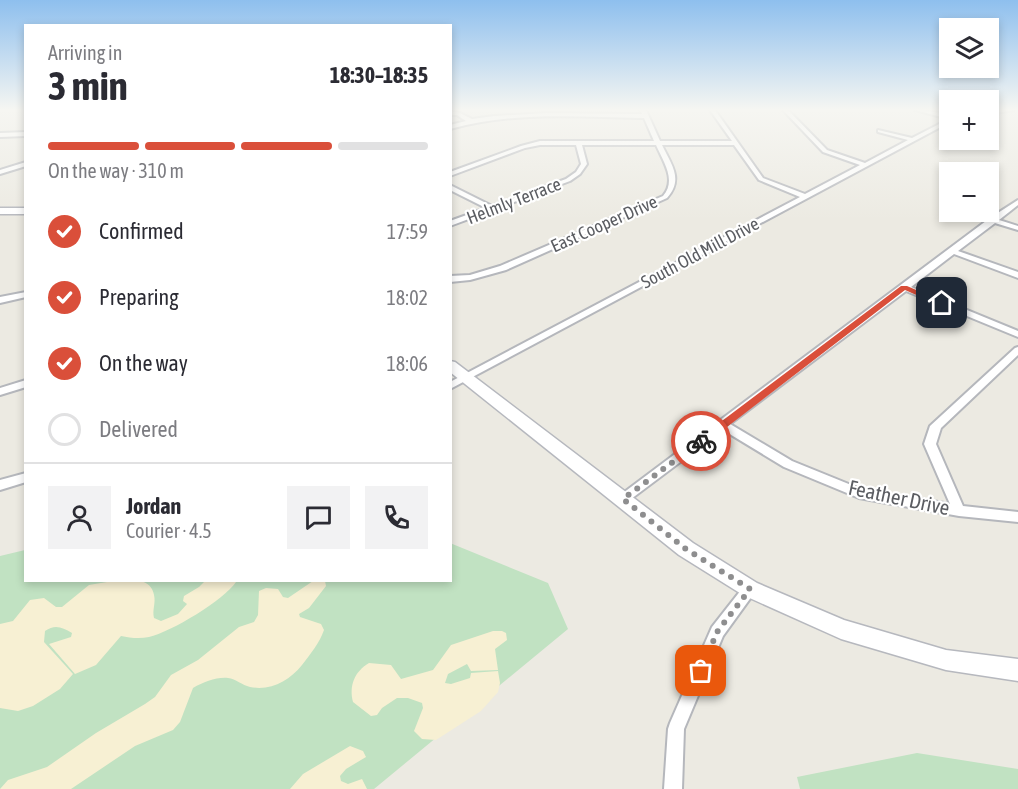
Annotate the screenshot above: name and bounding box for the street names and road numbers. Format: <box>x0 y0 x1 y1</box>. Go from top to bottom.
street label: Helmly Terrace <box>464 173 564 228</box>
street label: East Cooper Drive <box>547 191 660 256</box>
street label: South Old Mill Drive <box>637 213 762 292</box>
street label: Feather Drive <box>846 475 952 519</box>

